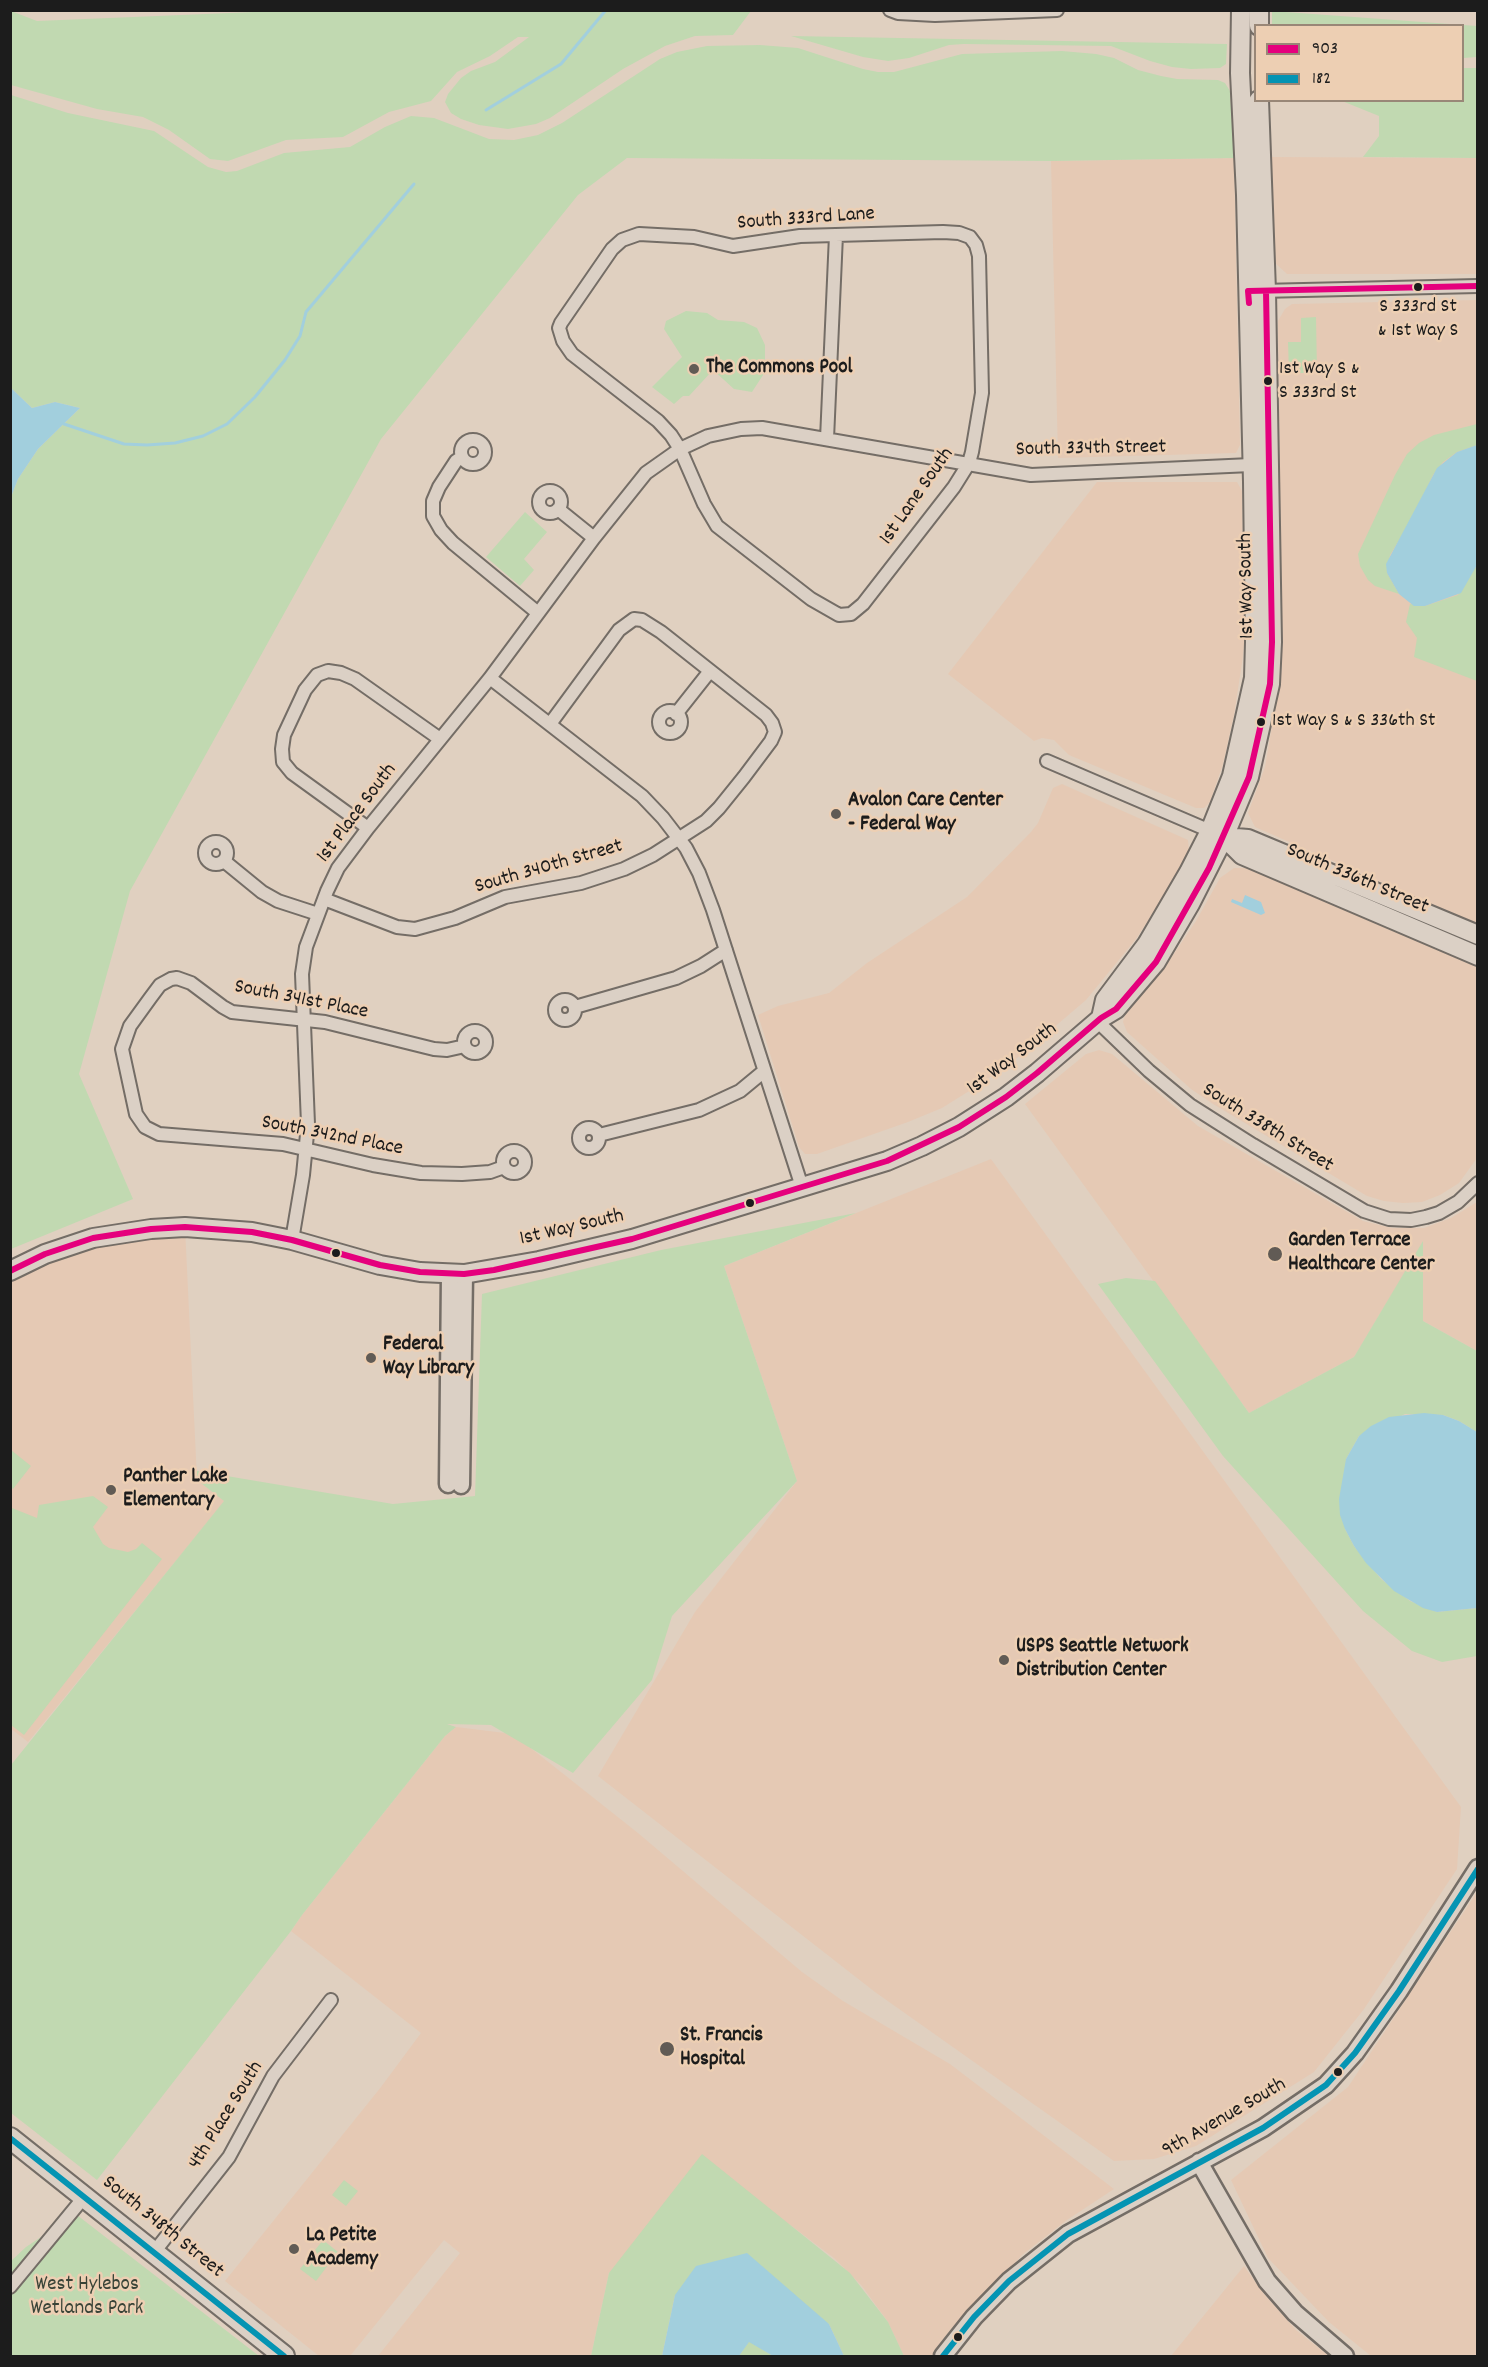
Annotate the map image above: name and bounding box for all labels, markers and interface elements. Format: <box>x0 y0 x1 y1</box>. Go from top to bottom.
legend <box>1254 24 1464 102</box>
text: 903 <box>1312 37 1338 62</box>
text: 182 <box>1312 67 1331 92</box>
street label: South 333rd Lane <box>736 203 876 237</box>
marker: S 333rd St & 1st Way S <box>1412 281 1424 293</box>
place label: S 333rd St & 1st Way S <box>1378 296 1458 343</box>
place label: The Commons Pool <box>706 356 853 382</box>
place label: 1st Way S & S 333rd St <box>1279 358 1359 405</box>
marker: The Commons Pool <box>687 362 701 376</box>
marker: 1st Way S & S 333rd St <box>1262 375 1274 387</box>
street label: South 334th Street <box>1016 436 1166 464</box>
street label: 1st Lane South <box>875 443 961 551</box>
street label: 1st Way South <box>1234 533 1262 639</box>
place label: 1st Way S & S 336th St <box>1272 710 1435 734</box>
marker: 1st Way S & S 336th St <box>1255 716 1267 728</box>
street label: 1st Place South <box>312 759 404 869</box>
place label: Avalon Care Center - Federal Way <box>848 789 1003 839</box>
marker: Avalon Care Center - Federal Way <box>829 807 843 821</box>
street label: South 340th Street <box>472 835 626 901</box>
street label: South 336th Street <box>1282 839 1432 921</box>
street label: South 341st Place <box>232 976 370 1026</box>
street label: 1st Way South <box>963 1018 1063 1102</box>
street label: South 338th Street <box>1197 1079 1337 1179</box>
street label: South 342nd Place <box>259 1111 405 1163</box>
unlabelled marker <box>744 1197 756 1209</box>
street label: 1st Way South <box>517 1205 627 1253</box>
place label: Garden Terrace Healthcare Center <box>1288 1229 1434 1279</box>
marker: Garden Terrace Healthcare Center <box>1266 1245 1284 1263</box>
unlabelled marker <box>330 1247 342 1259</box>
place label: Federal Way Library <box>383 1333 474 1383</box>
marker: Federal Way Library <box>364 1351 378 1365</box>
place label: Panther Lake Elementary <box>123 1465 228 1515</box>
marker: Panther Lake Elementary <box>104 1483 118 1497</box>
place label: USPS Seattle Network Distribution Center <box>1016 1635 1189 1685</box>
marker: USPS Seattle Network Distribution Center <box>997 1653 1011 1667</box>
place label: St. Francis Hospital <box>680 2024 763 2074</box>
marker: St. Francis Hospital <box>658 2040 676 2058</box>
street label: 4th Place South <box>184 2057 270 2175</box>
unlabelled marker <box>1332 2066 1344 2078</box>
street label: 9th Avenue South <box>1158 2073 1292 2165</box>
street label: South 348th Street <box>96 2171 228 2285</box>
place label: La Petite Academy <box>306 2224 378 2274</box>
marker: La Petite Academy <box>287 2242 301 2256</box>
park label: West Hylebos Wetlands Park <box>31 2273 143 2323</box>
unlabelled marker <box>952 2331 964 2343</box>

